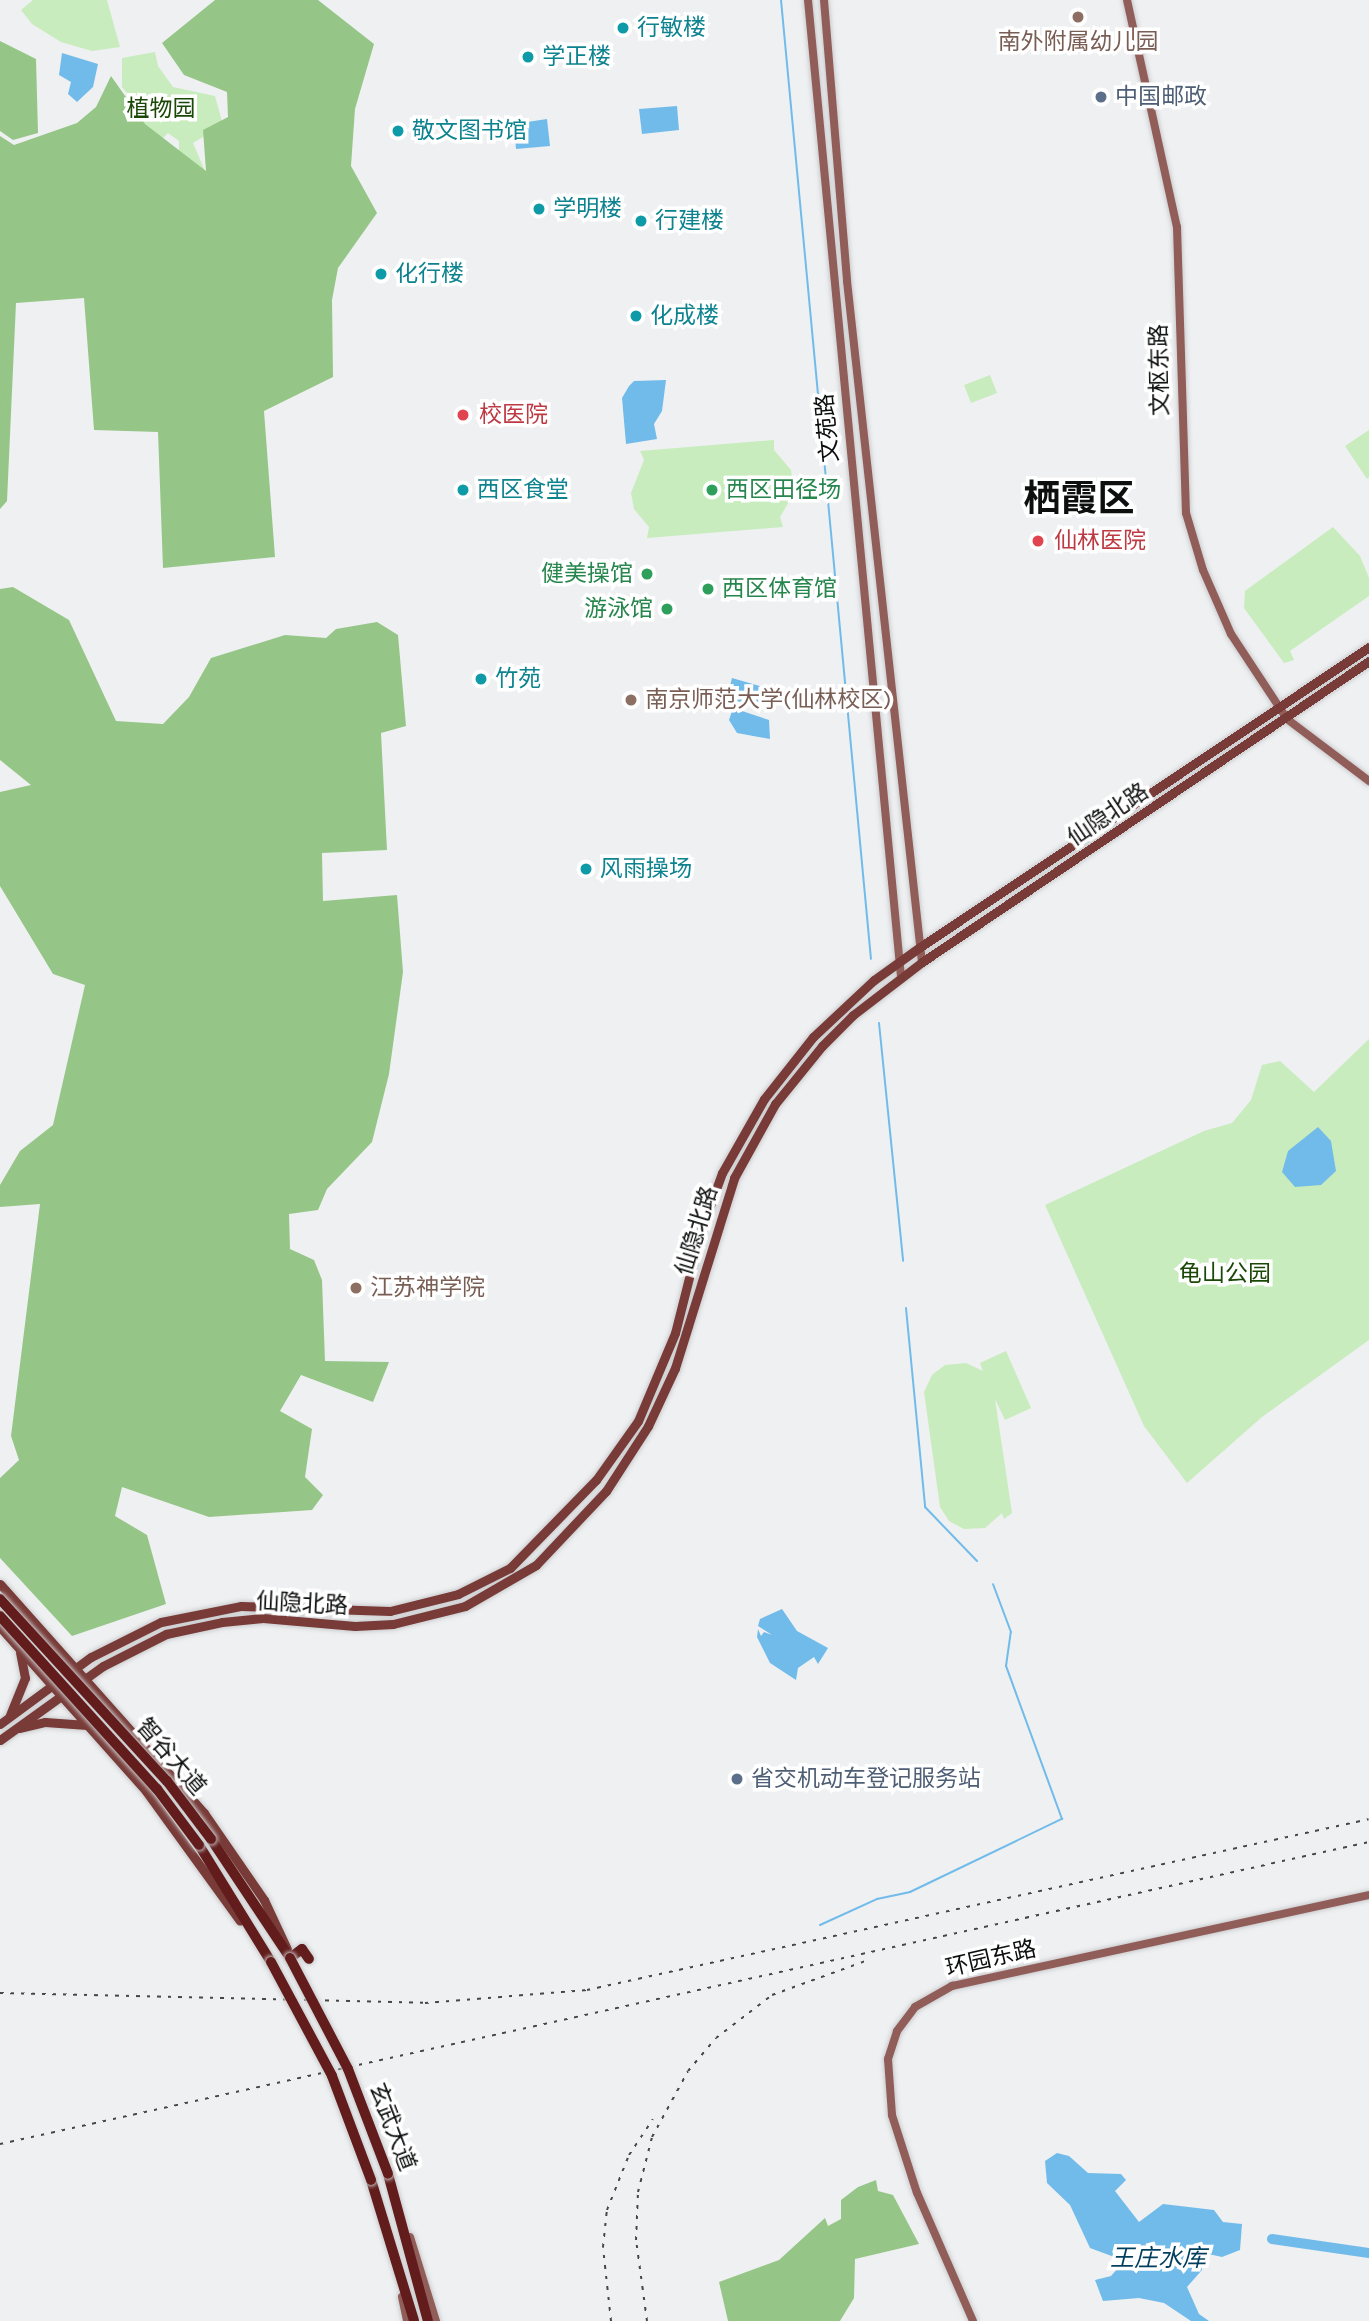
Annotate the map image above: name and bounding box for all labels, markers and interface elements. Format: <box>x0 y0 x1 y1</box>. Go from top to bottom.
marker: 南外附属幼儿园 <box>1070 9 1086 25</box>
place label: 行敏楼 <box>637 14 706 42</box>
marker: 行敏楼 <box>615 20 631 36</box>
place label: 南外附属幼儿园 <box>998 28 1158 56</box>
place label: 学正楼 <box>542 43 611 71</box>
marker: 学正楼 <box>520 49 536 65</box>
place label: 中国邮政 <box>1115 83 1207 111</box>
marker: 中国邮政 <box>1093 89 1109 105</box>
park label: 植物园 <box>127 95 195 123</box>
place label: 敬文图书馆 <box>412 117 527 145</box>
marker: 敬文图书馆 <box>390 123 406 139</box>
place label: 学明楼 <box>553 195 622 223</box>
marker: 学明楼 <box>531 201 547 217</box>
place label: 行建楼 <box>655 207 724 235</box>
marker: 行建楼 <box>633 213 649 229</box>
place label: 化行楼 <box>395 260 464 288</box>
marker: 化行楼 <box>373 266 389 282</box>
place label: 化成楼 <box>650 302 719 330</box>
marker: 化成楼 <box>628 308 644 324</box>
street label: 文枢东路 <box>1145 324 1175 416</box>
street label: 文苑路 <box>811 392 845 464</box>
place label: 校医院 <box>479 401 548 429</box>
marker: 校医院 <box>453 405 473 425</box>
place label: 西区食堂 <box>477 476 569 504</box>
place label: 西区田径场 <box>726 476 841 504</box>
district label: 栖霞区 <box>1024 477 1134 521</box>
marker: 西区食堂 <box>455 482 471 498</box>
marker: 西区田径场 <box>704 482 720 498</box>
place label: 仙林医院 <box>1054 527 1146 555</box>
marker: 仙林医院 <box>1028 531 1048 551</box>
place label: 健美操馆 <box>541 560 633 588</box>
marker: 健美操馆 <box>639 566 655 582</box>
place label: 西区体育馆 <box>722 575 837 603</box>
marker: 西区体育馆 <box>700 581 716 597</box>
place label: 游泳馆 <box>584 595 653 623</box>
marker: 游泳馆 <box>659 601 675 617</box>
place label: 竹苑 <box>495 665 541 693</box>
marker: 竹苑 <box>473 671 489 687</box>
place label: 南京师范大学(仙林校区) <box>645 686 891 714</box>
marker: 南京师范大学(仙林校区) <box>623 692 639 708</box>
street label: 仙隐北路 <box>1062 778 1154 852</box>
place label: 风雨操场 <box>600 855 692 883</box>
marker: 风雨操场 <box>578 861 594 877</box>
street label: 仙隐北路 <box>670 1183 724 1279</box>
park label: 龟山公园 <box>1179 1260 1271 1288</box>
place label: 江苏神学院 <box>370 1274 485 1302</box>
marker: 江苏神学院 <box>348 1280 364 1296</box>
street label: 仙隐北路 <box>255 1588 349 1620</box>
street label: 智谷大道 <box>130 1713 212 1801</box>
place label: 省交机动车登记服务站 <box>751 1765 981 1793</box>
marker: 省交机动车登记服务站 <box>729 1771 745 1787</box>
street label: 环园东路 <box>943 1935 1039 1983</box>
street label: 玄武大道 <box>363 2079 421 2175</box>
water label: 王庄水库 <box>1110 2245 1206 2273</box>

